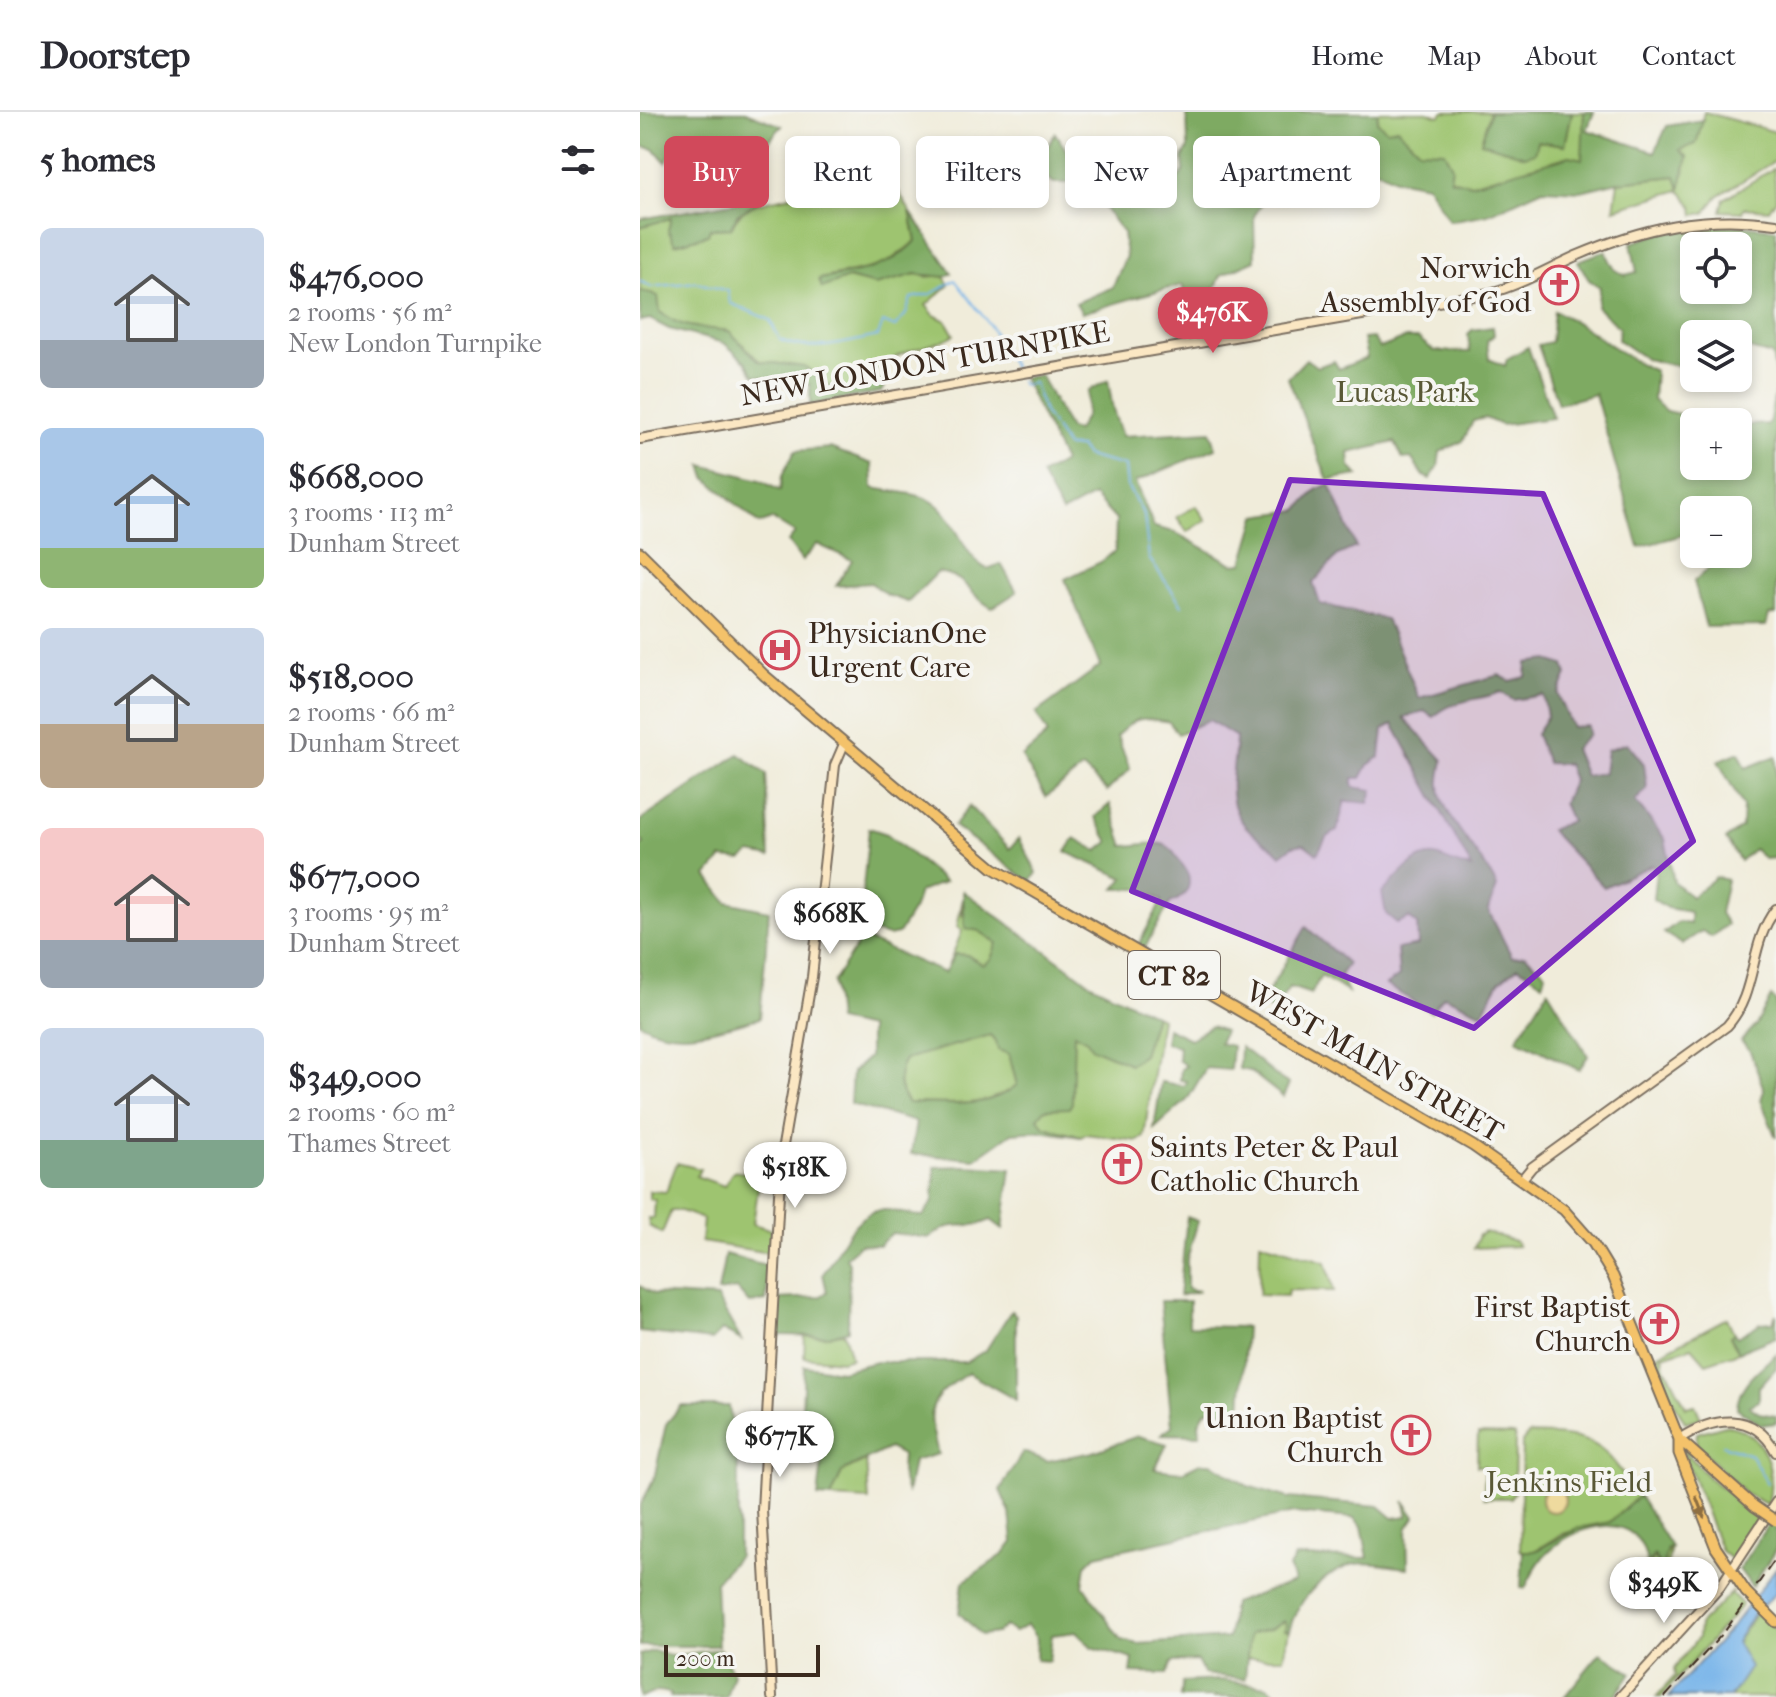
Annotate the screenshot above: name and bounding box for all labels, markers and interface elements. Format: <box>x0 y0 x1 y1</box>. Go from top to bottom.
text: Doorstep <box>40 33 190 78</box>
text: Home <box>1311 39 1384 72</box>
text: Map <box>1428 39 1481 72</box>
text: About <box>1525 39 1598 72</box>
text: Contact <box>1642 39 1736 72</box>
chip: Buy <box>664 136 769 208</box>
chip: Rent <box>785 136 900 208</box>
chip: Filters <box>916 136 1049 208</box>
chip: New <box>1065 136 1177 208</box>
chip: Apartment <box>1193 136 1380 208</box>
icon: filters <box>556 138 600 182</box>
text: 5 homes <box>40 140 155 180</box>
map controls <box>1680 232 1752 568</box>
button: locate <box>1680 232 1752 304</box>
place label: Norwich Assembly of God <box>1319 251 1532 320</box>
text: $476,000 <box>288 257 424 297</box>
icon: home <box>104 260 200 356</box>
church icon: Norwich Assembly of God <box>1538 264 1580 306</box>
pin: $476K <box>1157 287 1269 355</box>
text: 2 rooms · 56 m² <box>288 297 452 328</box>
text: $476K <box>1176 297 1250 328</box>
street label: NEW LONDON TURNPIKE <box>738 314 1112 414</box>
button: layers <box>1680 320 1752 392</box>
text: New London Turnpike <box>288 328 542 359</box>
park label: Lucas Park <box>1335 375 1475 410</box>
button: + <box>1680 408 1752 480</box>
text: $668,000 <box>288 457 424 497</box>
icon: home <box>104 460 200 556</box>
button: − <box>1680 496 1752 568</box>
text: 3 rooms · 113 m² <box>288 497 453 528</box>
text: Dunham Street <box>288 528 460 559</box>
place label: PhysicianOne Urgent Care <box>808 616 987 685</box>
hospital icon: PhysicianOne Urgent Care <box>759 629 801 671</box>
text: $518,000 <box>288 657 414 697</box>
icon: home <box>104 660 200 756</box>
text: 2 rooms · 66 m² <box>288 697 454 728</box>
text: Dunham Street <box>288 728 460 759</box>
text: $677,000 <box>288 857 420 897</box>
icon: home <box>104 860 200 956</box>
pin: $668K <box>774 888 886 956</box>
text: 3 rooms · 95 m² <box>288 897 448 928</box>
text: $668K <box>793 898 867 929</box>
text: Dunham Street <box>288 928 460 959</box>
road number: CT 82 <box>1128 951 1220 999</box>
street label: WEST MAIN STREET <box>1238 973 1510 1151</box>
text: $349,000 <box>288 1057 422 1097</box>
icon: home <box>104 1060 200 1156</box>
text: 2 rooms · 60 m² <box>288 1097 455 1128</box>
text: Thames Street <box>288 1128 451 1159</box>
place label: Saints Peter & Paul Catholic Church <box>1150 1130 1399 1199</box>
pin: $518K <box>739 1142 851 1210</box>
church icon: Saints Peter & Paul Catholic Church <box>1101 1143 1143 1185</box>
text: $518K <box>762 1152 828 1183</box>
place label: First Baptist Church <box>1474 1290 1631 1359</box>
church icon: First Baptist Church <box>1638 1303 1680 1345</box>
place label: Union Baptist Church <box>1204 1401 1383 1470</box>
pin: $677K <box>724 1411 836 1479</box>
church icon: Union Baptist Church <box>1390 1414 1432 1456</box>
text: $677K <box>744 1421 816 1452</box>
park label: Jenkins Field <box>1484 1465 1653 1500</box>
one-way arrow <box>1694 1495 1707 1519</box>
pin: $349K <box>1608 1557 1720 1625</box>
text: $349K <box>1628 1567 1700 1598</box>
scale bar <box>664 1641 820 1677</box>
text: 200 m <box>676 1646 735 1672</box>

